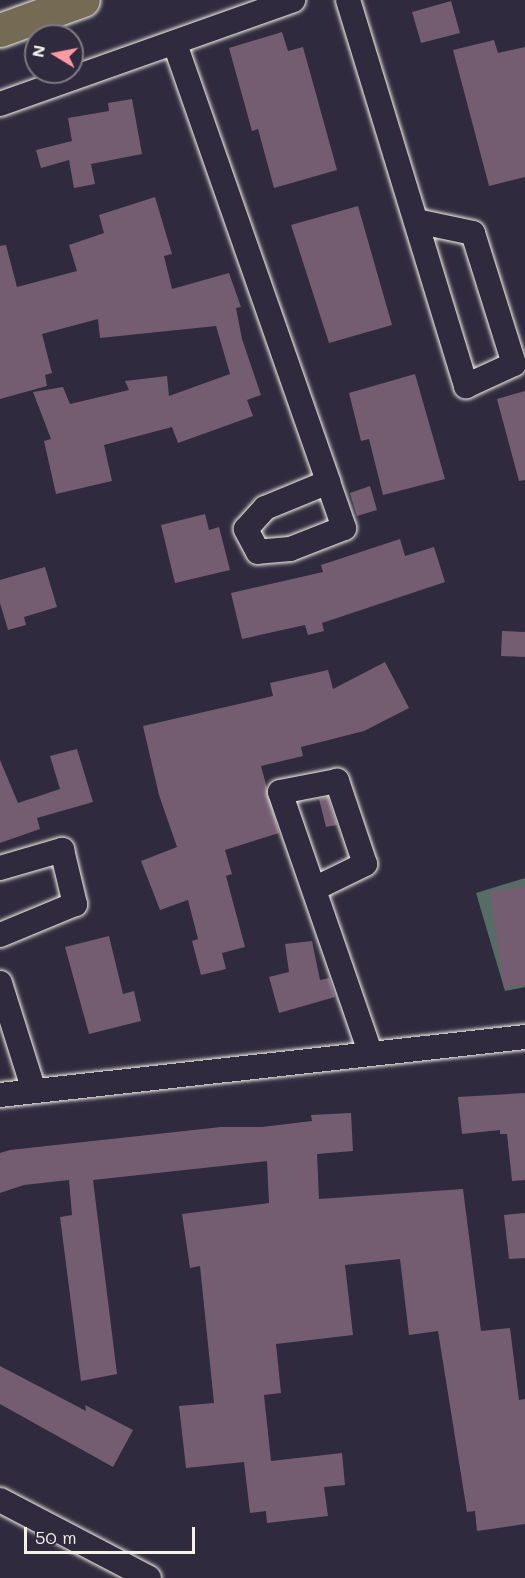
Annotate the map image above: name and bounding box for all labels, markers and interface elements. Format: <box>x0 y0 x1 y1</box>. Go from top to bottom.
north arrow <box>24 24 84 84</box>
text: N <box>26 43 49 59</box>
scale bar <box>27 1515 198 1553</box>
text: 50 m <box>35 1525 77 1549</box>

